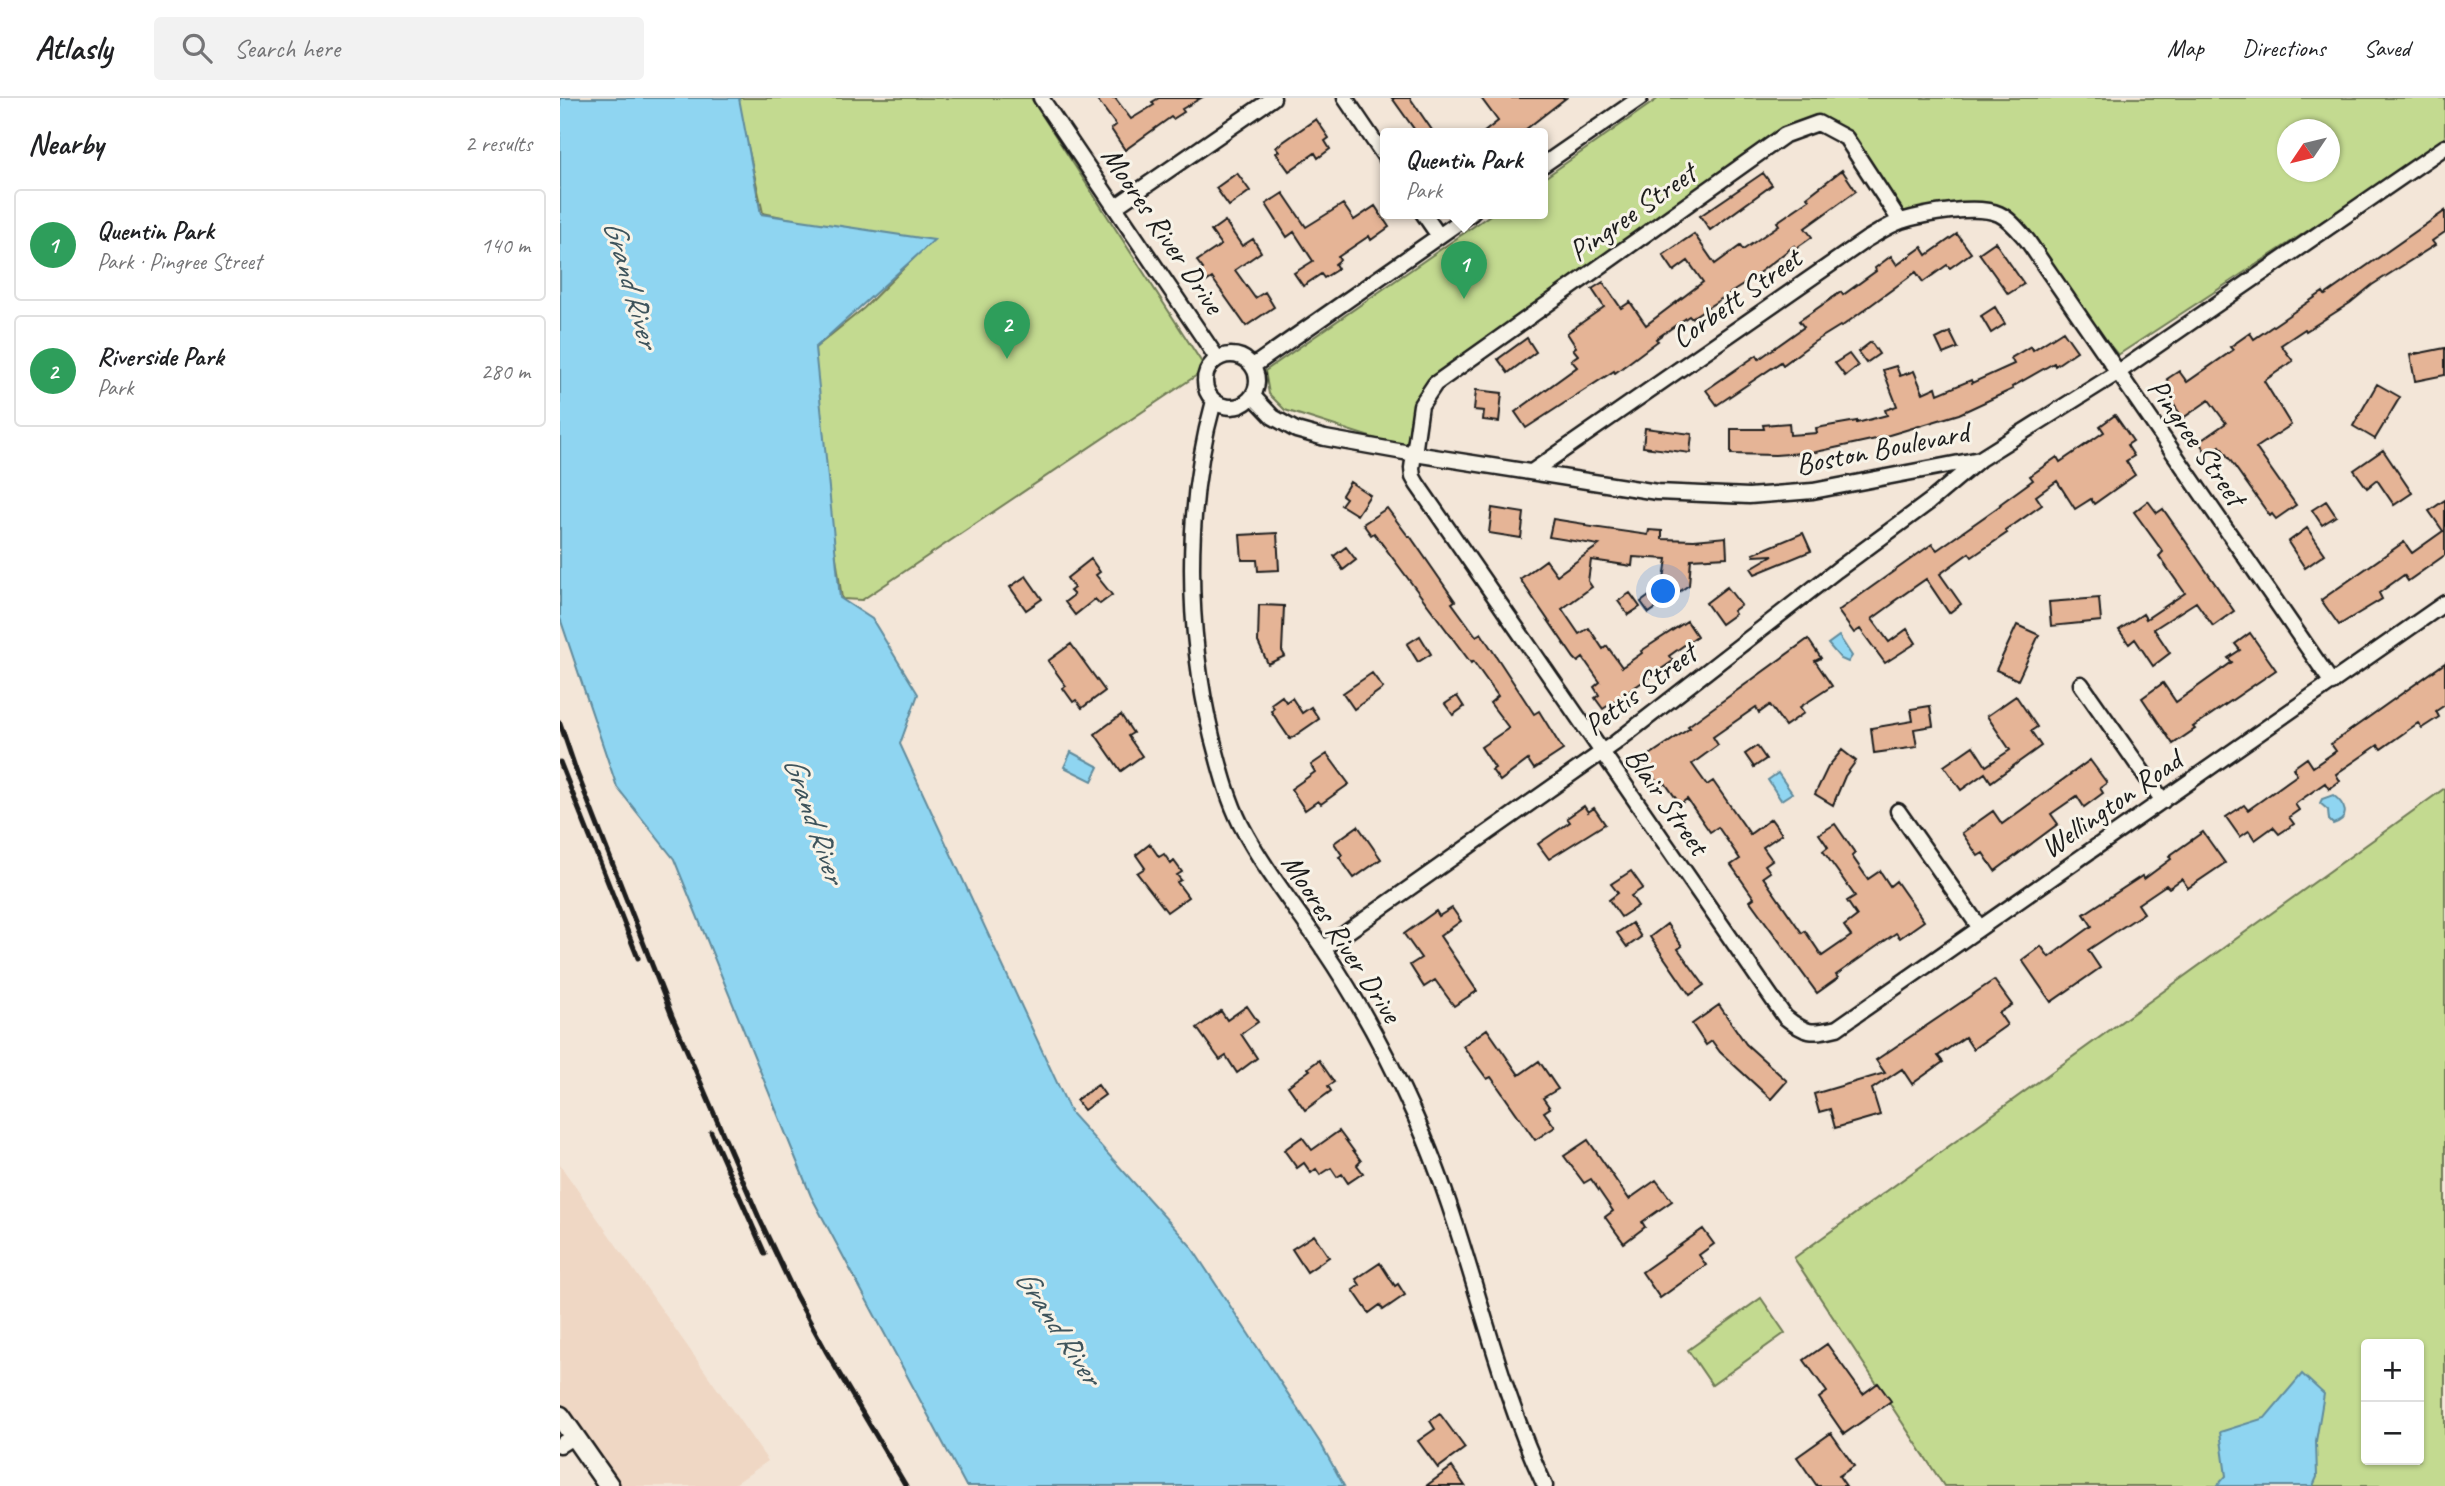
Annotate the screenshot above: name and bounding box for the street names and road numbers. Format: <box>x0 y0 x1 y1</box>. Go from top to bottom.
street label: Moores River Drive <box>1093 139 1234 323</box>
street label: Pingree Street <box>1561 152 1706 270</box>
street label: Corbett Street <box>1664 238 1811 357</box>
street label: Pingree Street <box>2139 371 2257 516</box>
street label: Boston Boulevard <box>1793 412 1976 483</box>
street label: Pettis Street <box>1576 632 1707 744</box>
street label: Wellington Road <box>2033 739 2192 866</box>
street label: Blair Street <box>1616 740 1719 865</box>
street label: Moores River Drive <box>1273 846 1412 1031</box>

